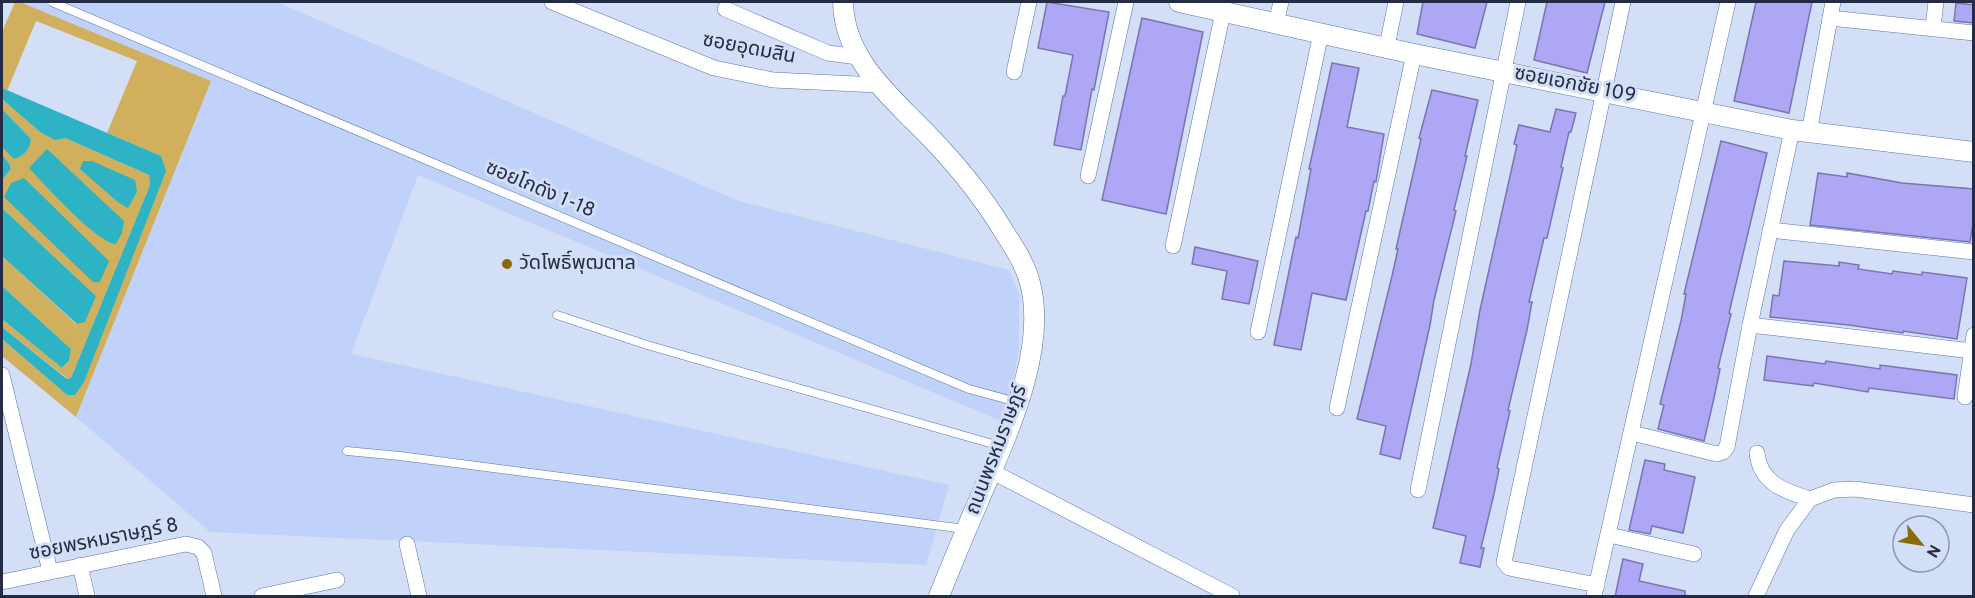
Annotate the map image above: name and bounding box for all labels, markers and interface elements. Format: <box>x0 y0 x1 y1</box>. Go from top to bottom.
street label: ซอยอุดมสิน <box>700 27 798 71</box>
street label: ซอยเอกชัย 109 <box>1512 60 1638 110</box>
street label: ซอยโกดัง 1-18 <box>481 155 599 225</box>
place label: วัดโพธิ์พุฒตาล <box>519 250 636 277</box>
marker: วัดโพธิ์พุฒตาล <box>500 257 514 271</box>
street label: ถนนพรหมราษฎร์ <box>960 381 1034 518</box>
street label: ซอยพรหมราษฎร์ 8 <box>27 513 181 567</box>
north arrow <box>1891 514 1951 574</box>
text: N <box>1921 541 1944 560</box>

